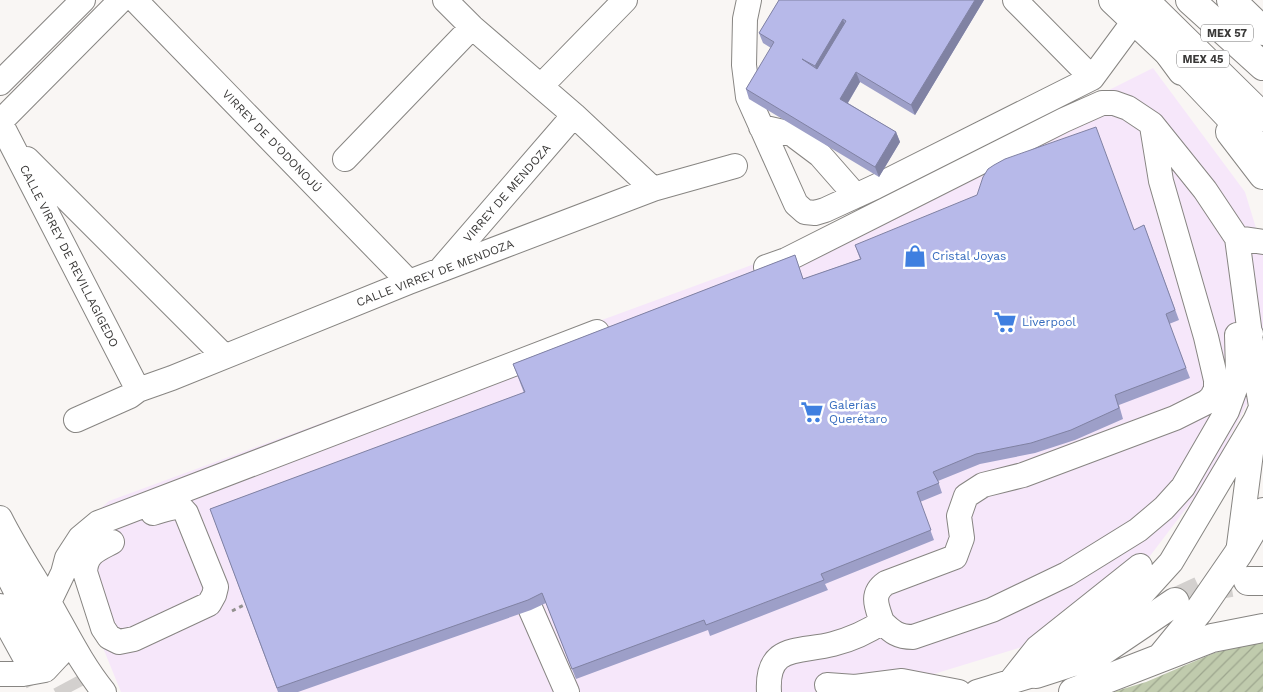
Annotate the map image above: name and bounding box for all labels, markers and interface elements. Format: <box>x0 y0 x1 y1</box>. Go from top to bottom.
road number: MEX 57 <box>1201 24 1253 42</box>
road number: MEX 45 <box>1177 51 1229 68</box>
street label: VIRREY DE D'ODONOJÚ <box>219 87 325 195</box>
street label: VIRREY DE MENDOZA <box>461 141 553 245</box>
street label: CALLE VIRREY DE REVILLAGIGEDO <box>17 162 121 350</box>
street label: CALLE VIRREY DE MENDOZA <box>354 236 516 310</box>
shop icon: Cristal Joyas <box>902 243 928 269</box>
place label: Cristal Joyas <box>932 249 1006 263</box>
supermarket icon: Liverpool <box>992 309 1018 335</box>
place label: Liverpool <box>1022 315 1076 329</box>
place label: Galerías Querétaro <box>829 398 887 426</box>
supermarket icon: Galerías Querétaro <box>799 399 825 425</box>

